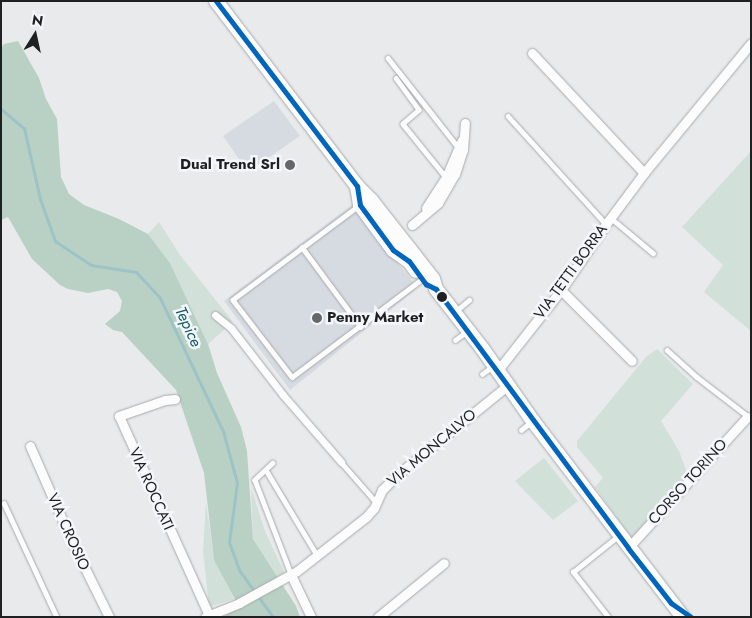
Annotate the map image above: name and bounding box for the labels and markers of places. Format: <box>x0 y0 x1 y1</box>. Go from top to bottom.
place label: Dual Trend Srl <box>180 156 280 174</box>
marker: Dual Trend Srl <box>284 159 296 171</box>
unlabelled marker <box>437 292 447 302</box>
place label: Penny Market <box>327 309 423 327</box>
marker: Penny Market <box>311 312 323 324</box>

